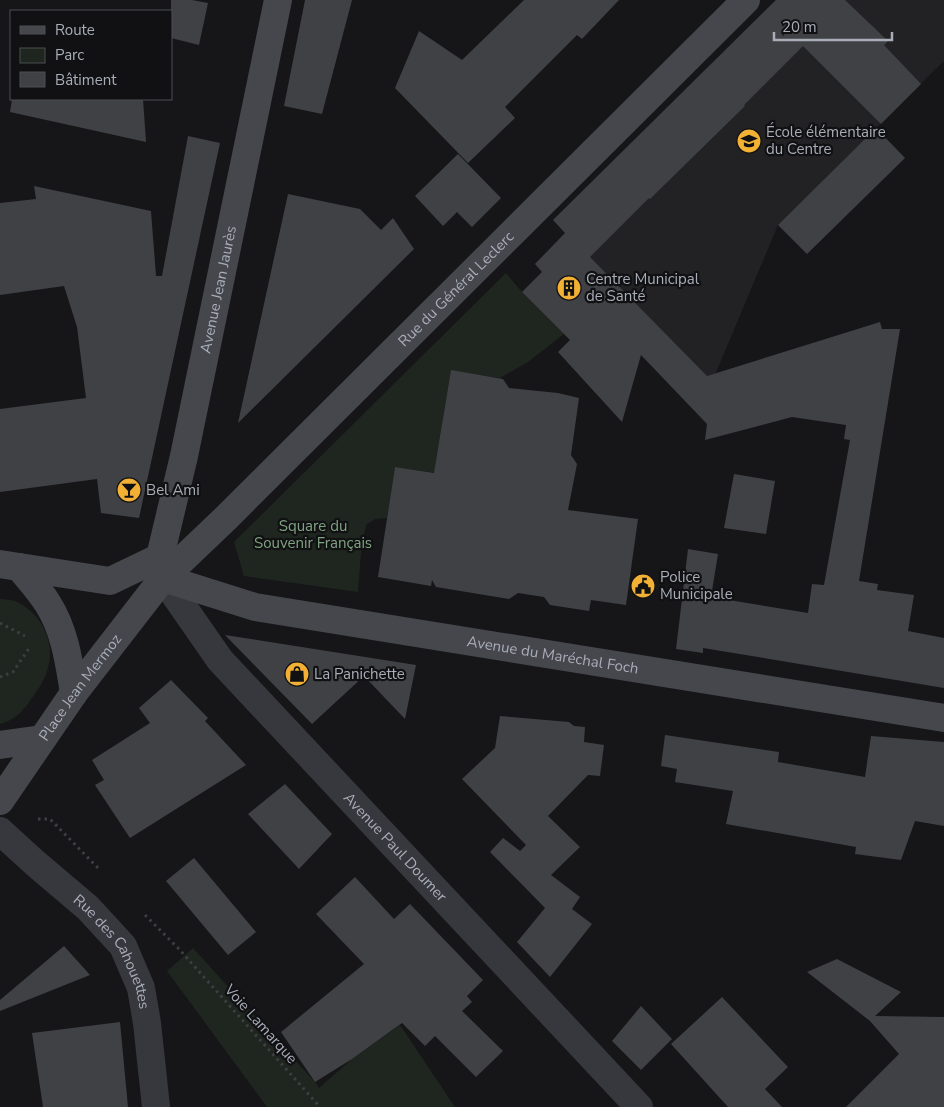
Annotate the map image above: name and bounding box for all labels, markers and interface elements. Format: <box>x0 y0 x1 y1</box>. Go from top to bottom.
legend <box>10 10 172 100</box>
scale bar <box>774 10 892 42</box>
text: 20 m <box>782 17 817 37</box>
text: Route <box>55 20 95 40</box>
text: Parc <box>55 45 84 65</box>
text: Bâtiment <box>55 70 117 90</box>
place label: École élémentaire du Centre <box>766 122 886 159</box>
school or university icon: École élémentaire du Centre <box>736 128 762 154</box>
street label: Avenue Jean Jaurès <box>195 224 241 355</box>
street label: Rue du Général Leclerc <box>394 227 518 351</box>
place label: Centre Municipal de Santé <box>586 269 700 306</box>
building icon: Centre Municipal de Santé <box>556 275 582 301</box>
bar icon: Bel Ami <box>116 477 142 503</box>
place label: Bel Ami <box>146 480 200 500</box>
park label: Square du Souvenir Français <box>254 516 372 553</box>
place label: Police Municipale <box>660 567 733 604</box>
public building icon: Police Municipale <box>630 573 656 599</box>
street label: Place Jean Mermoz <box>34 630 126 745</box>
street label: Avenue du Maréchal Foch <box>465 631 640 679</box>
shop icon: La Panichette <box>284 661 310 687</box>
place label: La Panichette <box>314 664 405 684</box>
street label: Avenue Paul Doumer <box>339 788 452 906</box>
street label: Rue des Cahouettes <box>69 890 154 1010</box>
street label: Voie Lamarque <box>219 979 302 1068</box>

